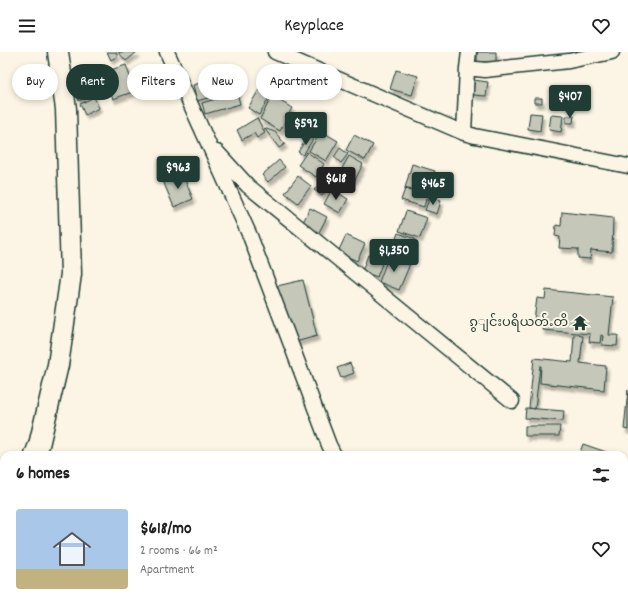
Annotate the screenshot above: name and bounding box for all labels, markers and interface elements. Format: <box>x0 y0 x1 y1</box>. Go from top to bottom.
text: Keyplace <box>284 14 344 39</box>
icon: menu <box>16 15 38 37</box>
icon: heart <box>590 15 612 37</box>
chip: Buy <box>12 64 58 100</box>
chip: Rent <box>66 64 119 100</box>
chip: Filters <box>127 64 190 100</box>
chip: New <box>198 64 248 100</box>
chip: Apartment <box>256 64 342 100</box>
pin: $407 <box>546 85 594 119</box>
text: $407 <box>558 88 582 107</box>
pin: $592 <box>282 112 330 146</box>
text: $592 <box>294 115 318 134</box>
pin: $963 <box>154 156 202 190</box>
text: $963 <box>166 159 190 178</box>
pin: $618 <box>312 167 360 201</box>
text: $618 <box>325 170 347 189</box>
pin: $465 <box>409 172 457 206</box>
text: $465 <box>421 175 445 194</box>
pin: $1,350 <box>361 239 427 273</box>
text: $1,350 <box>379 242 409 261</box>
place label: ၵွျင်းပရိယတ်ႉတိ <box>469 313 568 333</box>
temple icon: ၵွျင်းပရိယတ်ႉတိ <box>571 314 589 332</box>
text: 6 homes <box>16 463 70 487</box>
icon: filters <box>590 464 612 486</box>
text: $618/mo <box>140 518 192 542</box>
icon: home <box>48 525 96 573</box>
icon: heart <box>590 538 612 560</box>
text: 2 rooms · 66 m² <box>140 542 218 561</box>
text: Apartment <box>140 561 194 580</box>

